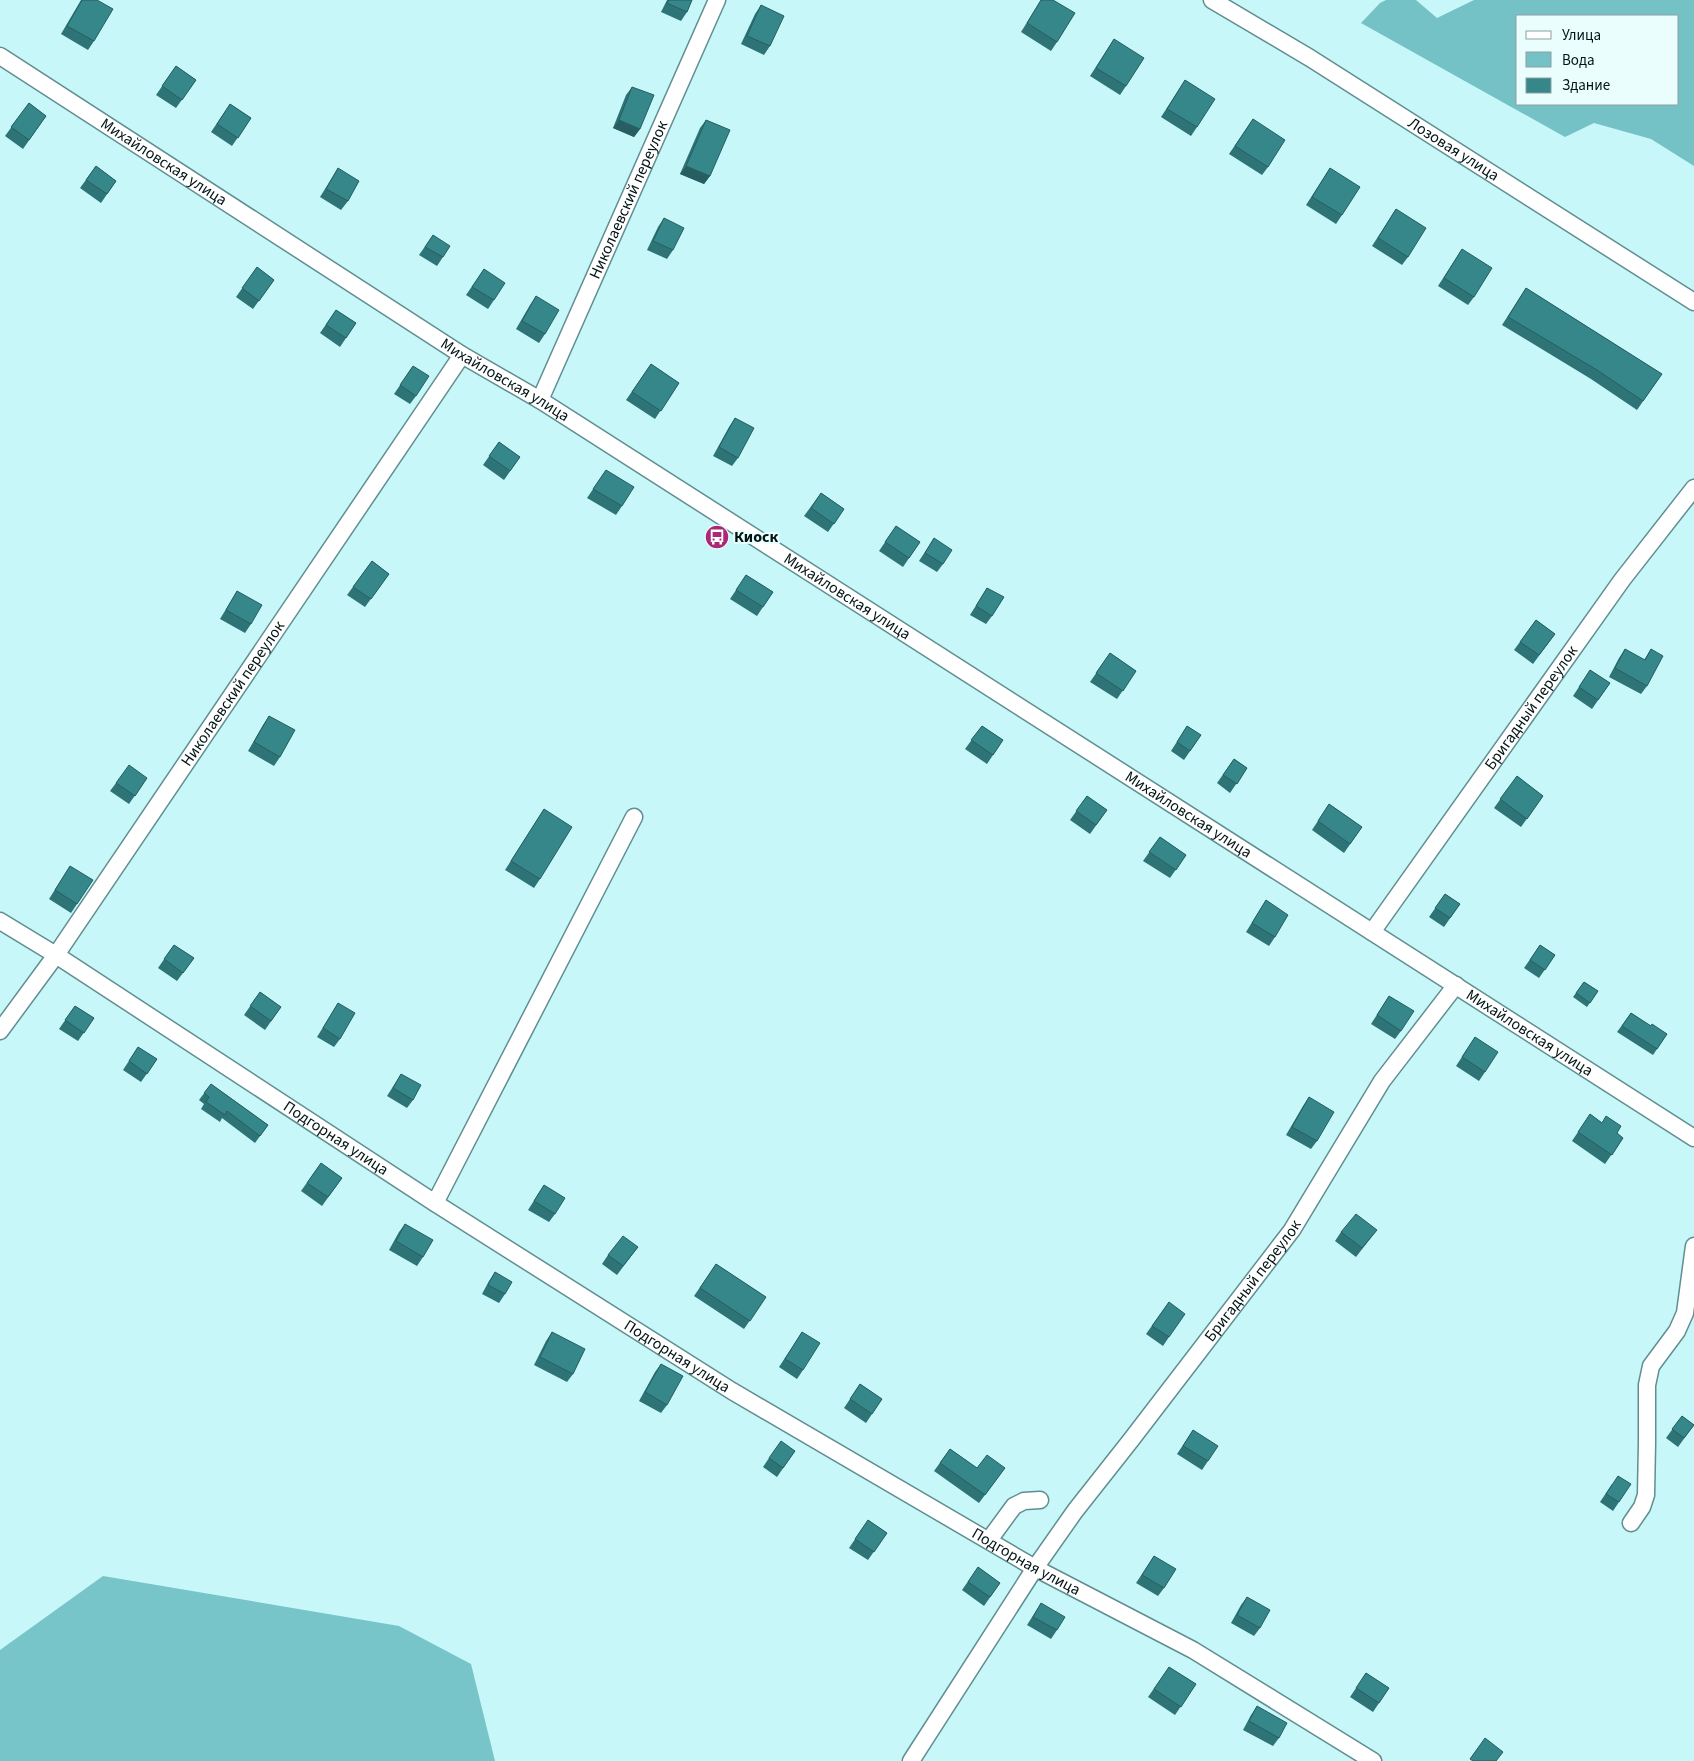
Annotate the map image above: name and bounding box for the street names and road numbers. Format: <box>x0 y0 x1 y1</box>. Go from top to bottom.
street label: Лозовая улица <box>1404 112 1503 186</box>
street label: Михайловская улица <box>96 113 231 211</box>
street label: Николаевский переулок <box>584 117 673 282</box>
street label: Михайловская улица <box>436 333 574 427</box>
street label: Михайловская улица <box>779 548 915 645</box>
street label: Николаевский переулок <box>176 617 290 771</box>
street label: Бригадный переулок <box>1479 641 1583 775</box>
street label: Михайловская улица <box>1121 766 1256 863</box>
street label: Михайловская улица <box>1462 984 1597 1082</box>
street label: Подгорная улица <box>279 1096 393 1181</box>
street label: Бригадный переулок <box>1199 1216 1307 1346</box>
street label: Подгорная улица <box>620 1314 734 1398</box>
street label: Подгорная улица <box>968 1522 1084 1601</box>

